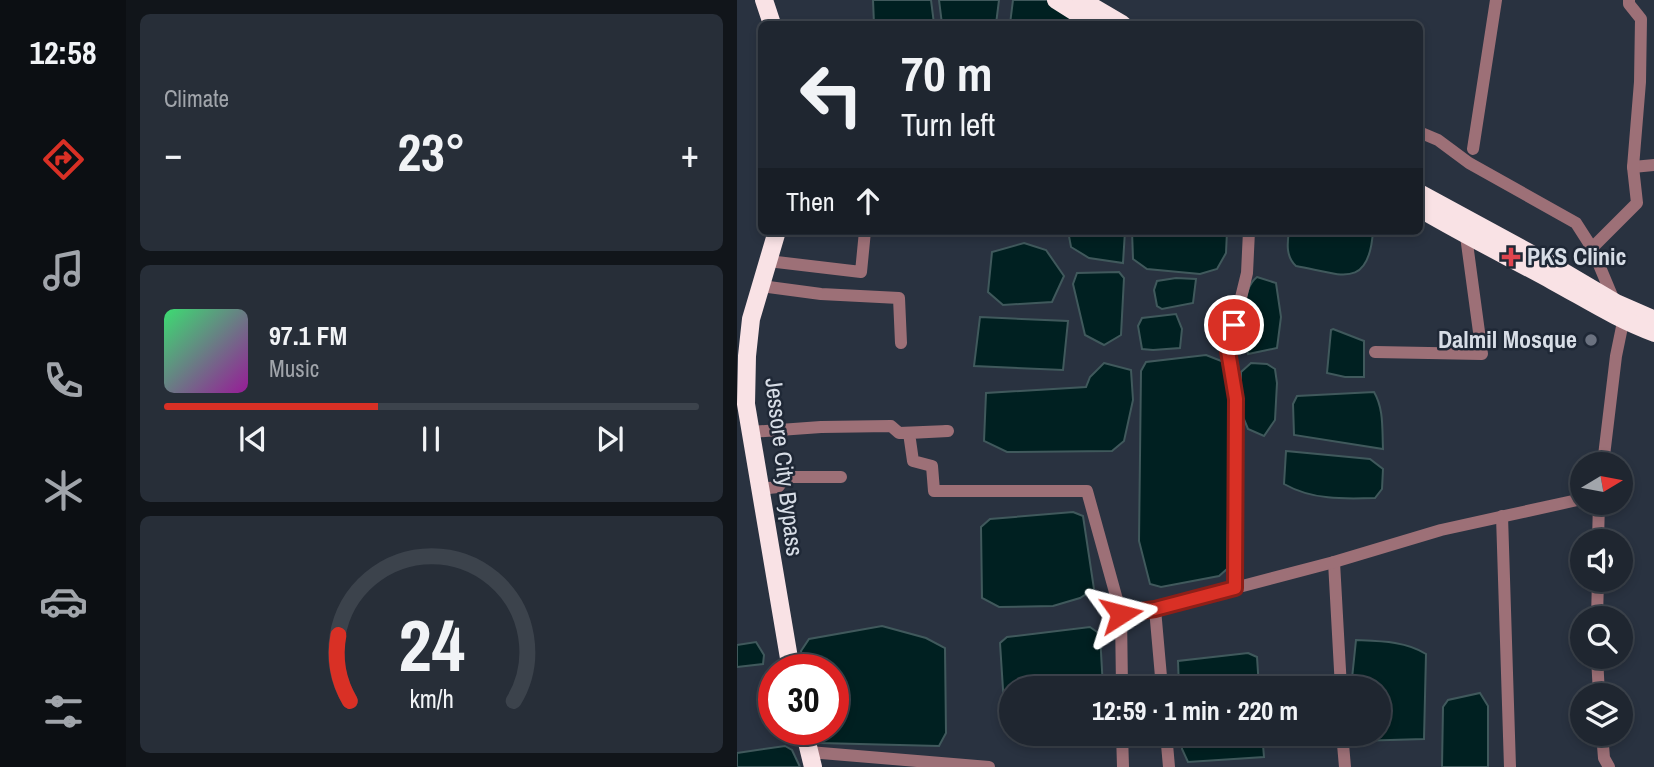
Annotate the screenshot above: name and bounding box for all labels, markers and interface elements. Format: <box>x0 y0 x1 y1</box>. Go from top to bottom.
text: 12:58 <box>29 31 97 74</box>
text: 70 m <box>901 40 993 106</box>
icon: left <box>786 49 877 140</box>
text: Climate <box>164 83 229 114</box>
text: Turn left <box>901 103 995 146</box>
text: 23° <box>397 117 466 187</box>
text: − <box>164 128 182 179</box>
text: + <box>681 128 699 179</box>
icon: directions <box>39 135 88 184</box>
icon: ahead <box>849 182 887 220</box>
text: Then <box>786 184 835 219</box>
place label: PKS Clinic <box>1527 240 1627 272</box>
icon: music <box>39 246 88 295</box>
marker: PKS Clinic <box>1501 247 1521 267</box>
pin <box>1204 295 1264 355</box>
icon: arrive <box>1215 306 1253 344</box>
text: 97.1 FM <box>269 318 347 353</box>
place label: Dalmil Mosque <box>1438 323 1577 355</box>
marker: Dalmil Mosque <box>1583 332 1599 348</box>
text: Music <box>269 353 319 384</box>
icon: phone <box>39 356 88 405</box>
street label: Jessore City Bypass <box>758 376 812 558</box>
icon: previous <box>234 420 272 458</box>
icon: pause <box>412 420 450 458</box>
icon: next <box>591 420 629 458</box>
north arrow <box>1570 452 1633 514</box>
map controls <box>1570 452 1633 746</box>
icon: climate <box>39 466 88 515</box>
button: sound <box>1570 529 1633 592</box>
icon: car <box>39 577 88 626</box>
position arrow <box>1084 577 1158 651</box>
text: 24 <box>398 596 465 694</box>
button: search <box>1570 606 1633 669</box>
speed limit sign: 30 <box>758 654 849 745</box>
text: km/h <box>409 681 454 715</box>
button: layers <box>1570 683 1633 746</box>
icon: filters <box>39 687 88 736</box>
text: 12:59 · 1 min · 220 m <box>1092 693 1298 728</box>

